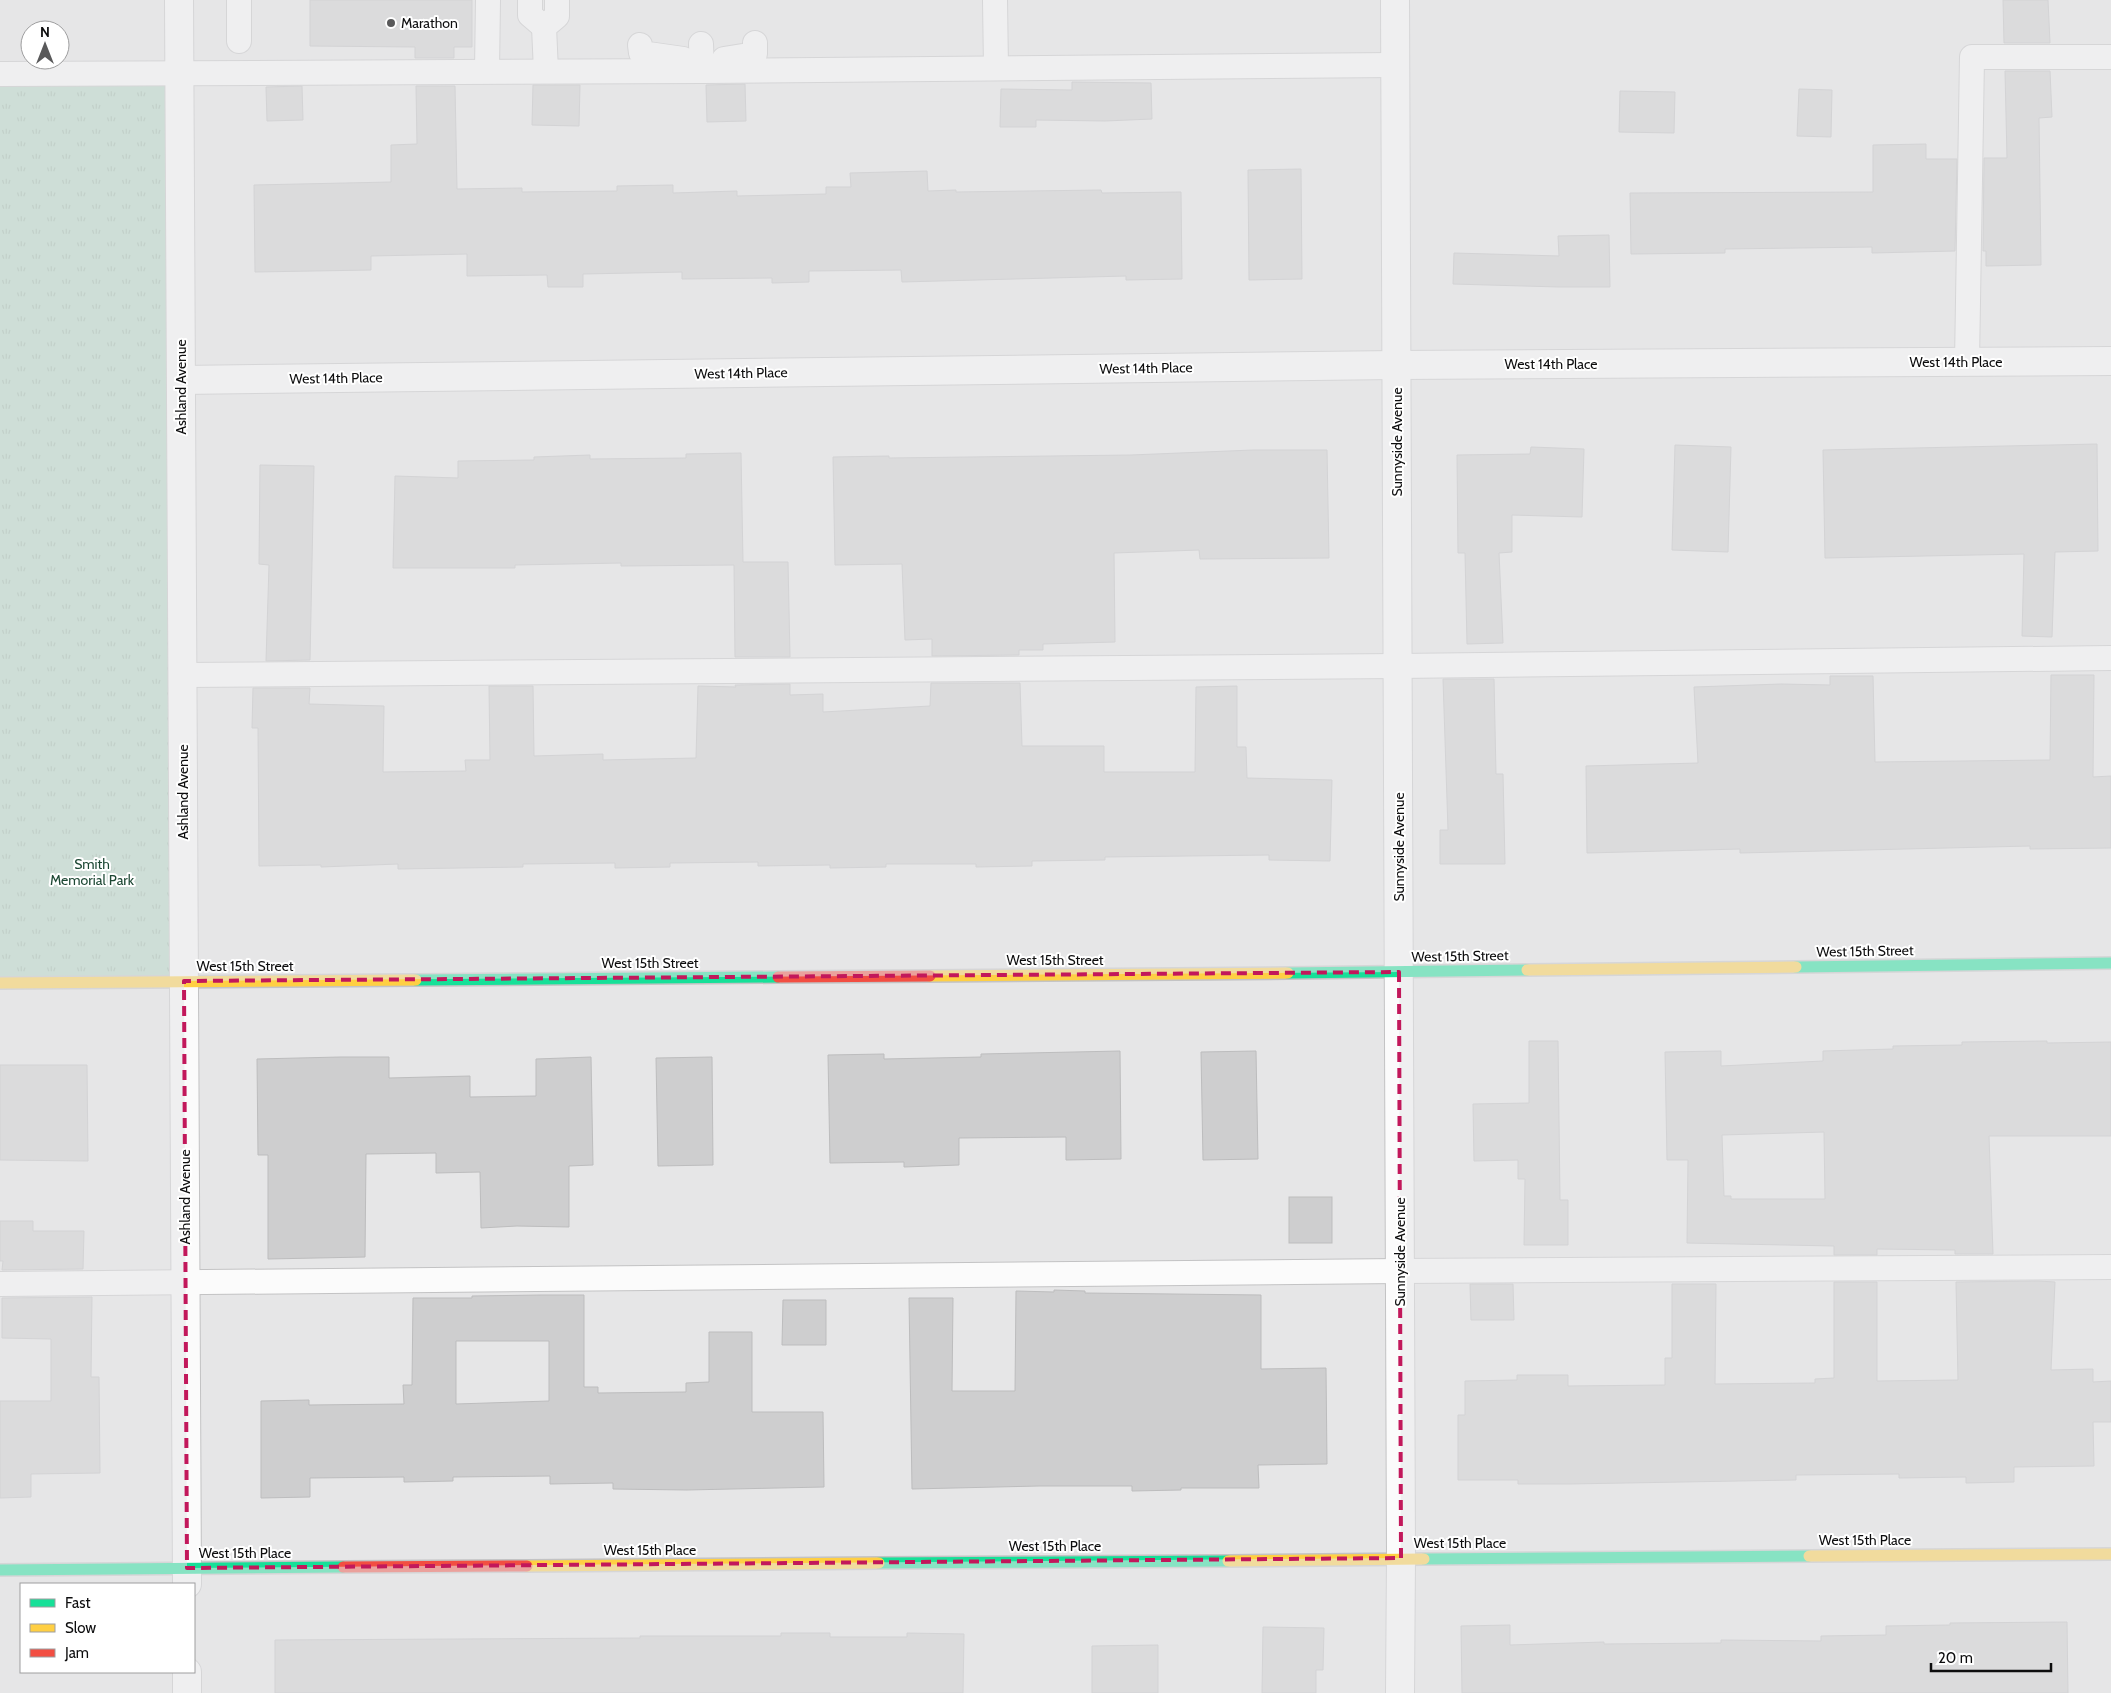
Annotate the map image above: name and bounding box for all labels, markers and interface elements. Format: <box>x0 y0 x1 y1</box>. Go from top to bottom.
place label: Marathon <box>401 14 458 32</box>
marker: Marathon <box>385 17 397 29</box>
north arrow <box>20 20 70 70</box>
text: N <box>40 23 50 41</box>
street label: Ashland Avenue <box>172 339 190 435</box>
street label: West 14th Place <box>1909 353 2003 371</box>
street label: West 14th Place <box>1504 355 1598 373</box>
street label: West 14th Place <box>1099 358 1193 378</box>
street label: West 14th Place <box>694 363 788 383</box>
street label: West 14th Place <box>289 368 383 388</box>
street label: Sunnyside Avenue <box>1388 387 1406 497</box>
street label: Ashland Avenue <box>174 744 192 840</box>
street label: Sunnyside Avenue <box>1390 792 1408 902</box>
park label: Smith Memorial Park <box>50 855 135 889</box>
street label: West 15th Street <box>1816 941 1914 961</box>
street label: West 15th Street <box>1411 946 1509 966</box>
street label: West 15th Street <box>1006 951 1104 969</box>
street label: West 15th Street <box>601 954 699 972</box>
street label: West 15th Street <box>196 957 294 975</box>
street label: Ashland Avenue <box>176 1149 194 1245</box>
street label: Sunnyside Avenue <box>1391 1197 1409 1307</box>
street label: West 15th Place <box>1819 1531 1911 1549</box>
street label: West 15th Place <box>1414 1534 1506 1552</box>
street label: West 15th Place <box>1009 1537 1101 1555</box>
street label: West 15th Place <box>604 1541 696 1559</box>
street label: West 15th Place <box>199 1544 291 1562</box>
legend <box>20 1583 195 1673</box>
text: Fast <box>65 1594 90 1612</box>
text: Slow <box>65 1619 96 1637</box>
scale bar <box>1931 1640 2051 1672</box>
text: Jam <box>64 1644 89 1662</box>
text: 20 m <box>1938 1649 1973 1667</box>

